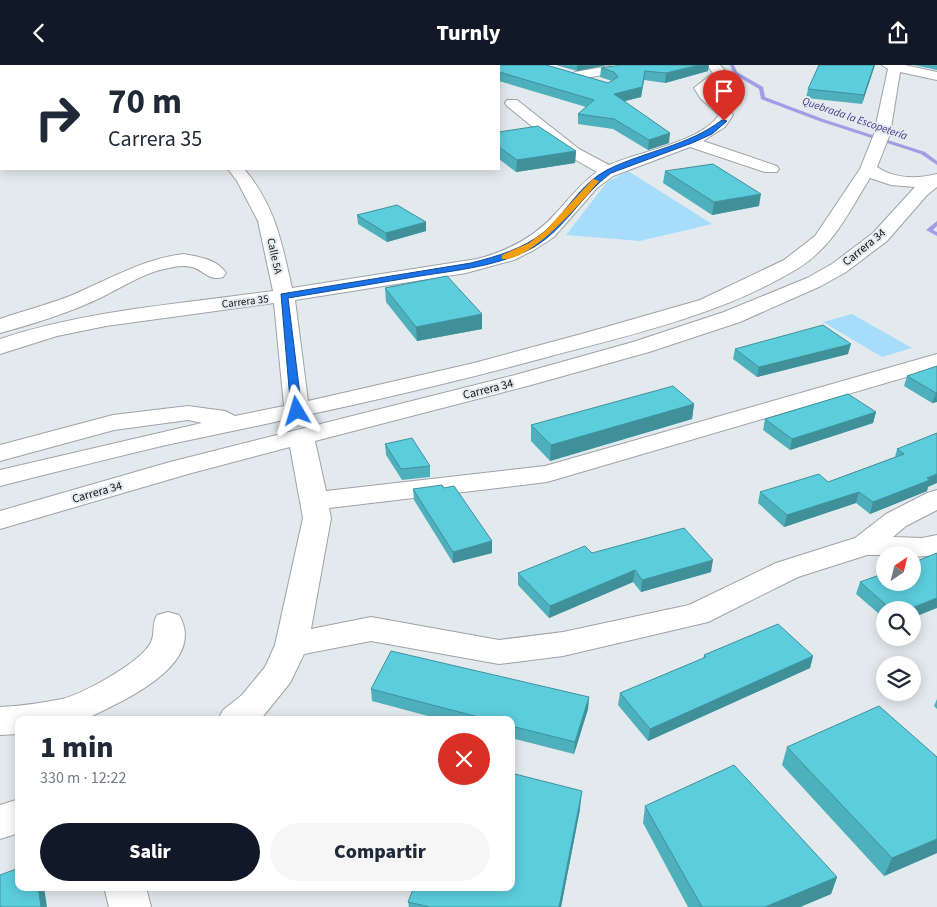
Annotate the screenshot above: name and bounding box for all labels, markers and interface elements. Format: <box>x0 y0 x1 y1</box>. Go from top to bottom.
text: Turnly <box>437 17 500 49</box>
icon: back <box>25 19 53 47</box>
icon: share <box>884 19 912 47</box>
pin <box>703 70 745 121</box>
text: 70 m <box>108 77 182 127</box>
icon: arrive <box>710 77 738 105</box>
icon: right <box>25 85 90 150</box>
water label: Quebrada la Escopetería <box>800 93 910 144</box>
text: Carrera 35 <box>108 123 202 155</box>
street label: Carrera 34 <box>839 225 890 270</box>
street label: Calle 5A <box>263 237 286 276</box>
street label: Carrera 35 <box>221 291 269 312</box>
street label: Carrera 34 <box>461 375 515 404</box>
position arrow <box>270 384 322 436</box>
street label: Carrera 34 <box>70 477 124 508</box>
north arrow <box>876 546 921 591</box>
map controls <box>876 546 921 701</box>
button: search <box>876 601 921 646</box>
button: layers <box>876 656 921 701</box>
text: 1 min <box>40 726 114 769</box>
button: close <box>438 733 490 785</box>
text: 330 m · 12:22 <box>40 767 127 789</box>
button: Salir <box>40 823 260 881</box>
button: Compartir <box>270 823 490 881</box>

